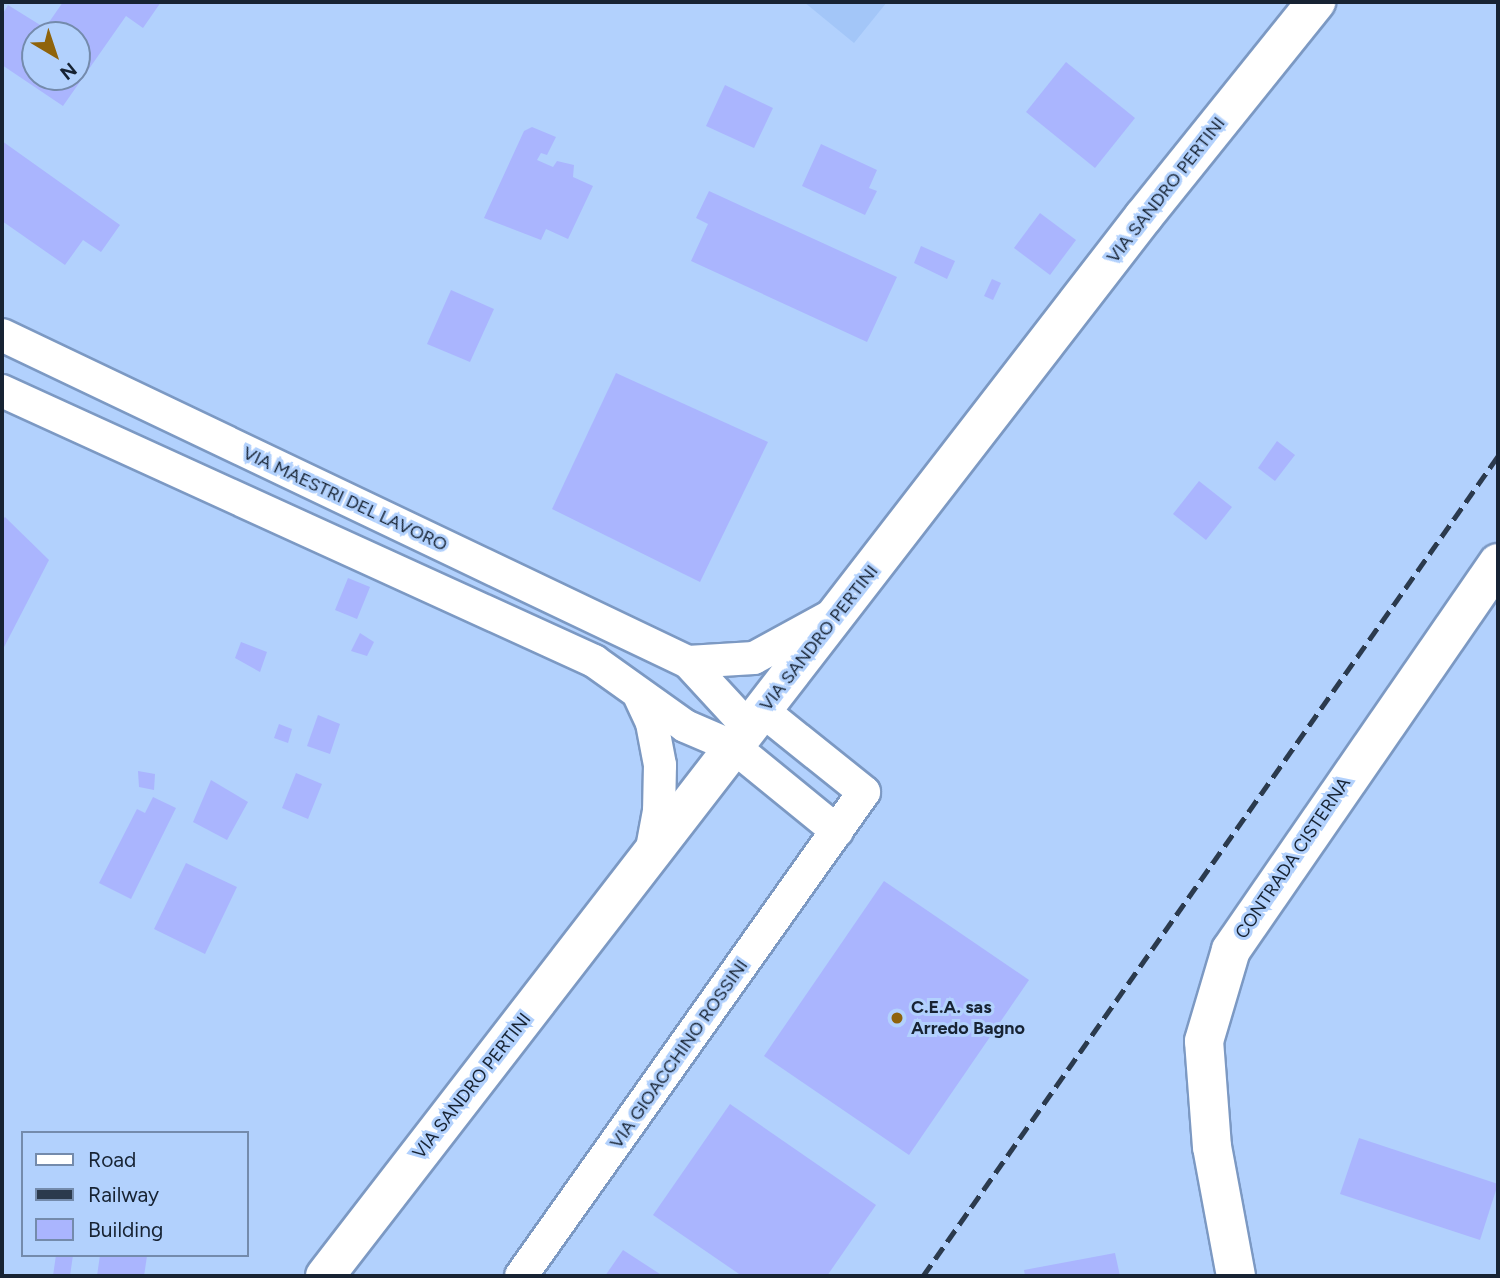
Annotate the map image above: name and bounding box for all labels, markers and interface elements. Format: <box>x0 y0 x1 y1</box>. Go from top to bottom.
north arrow <box>21 21 91 91</box>
text: N <box>55 58 81 85</box>
street label: VIA SANDRO PERTINI <box>1102 113 1230 267</box>
street label: VIA MAESTRI DEL LAVORO <box>239 442 451 556</box>
street label: VIA SANDRO PERTINI <box>755 561 883 715</box>
street label: CONTRADA CISTERNA <box>1231 773 1355 943</box>
street label: VIA GIOACCHINO ROSSINI <box>605 955 753 1153</box>
place label: C.E.A. sas Arredo Bagno <box>911 997 1025 1040</box>
street label: VIA SANDRO PERTINI <box>408 1009 536 1163</box>
marker: C.E.A. sas Arredo Bagno <box>889 1010 905 1026</box>
legend <box>21 1131 248 1257</box>
text: Road <box>88 1147 136 1172</box>
text: Railway <box>88 1182 159 1207</box>
text: Building <box>88 1217 163 1242</box>

